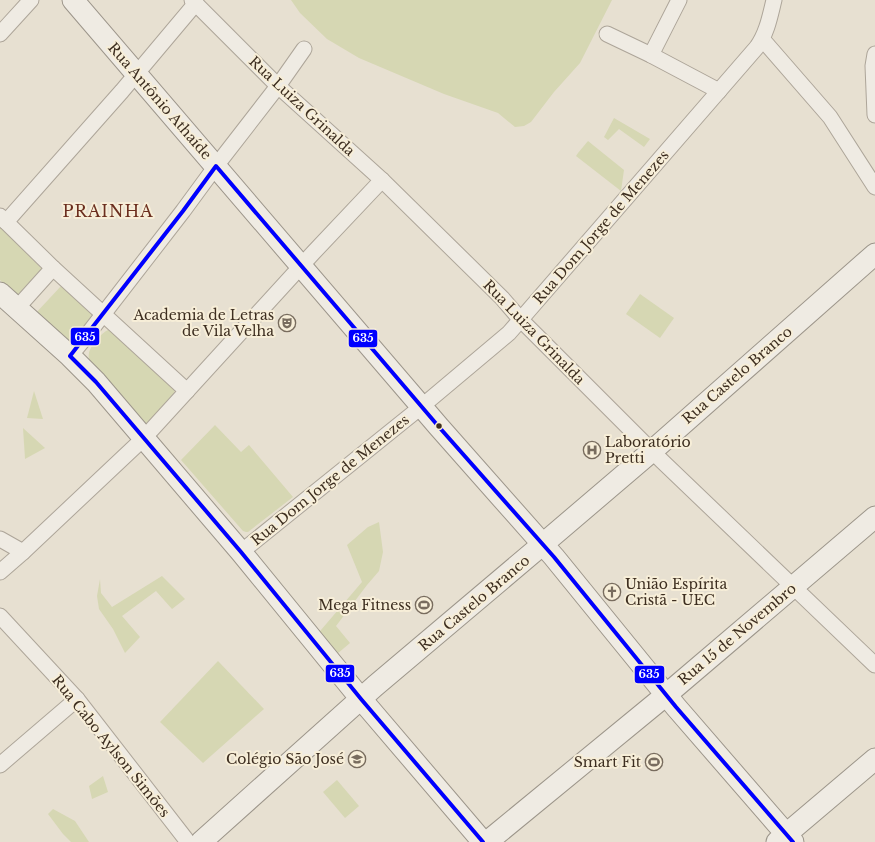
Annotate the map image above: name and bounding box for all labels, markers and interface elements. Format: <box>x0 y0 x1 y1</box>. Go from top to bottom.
street label: Rua Antônio Athaíde <box>104 39 216 163</box>
street label: Rua Luiza Grinalda <box>245 52 359 160</box>
street label: Rua Dom Jorge de Menezes <box>529 146 673 308</box>
district label: PRAINHA <box>62 201 154 221</box>
street label: Rua Luiza Grinalda <box>479 276 589 388</box>
place label: Academia de Letras de Vila Velha <box>132 306 274 340</box>
theatre icon: Academia de Letras de Vila Velha <box>277 313 297 333</box>
street label: Rua Castelo Branco <box>678 322 796 428</box>
line badge: 635 <box>70 327 100 346</box>
line badge: 635 <box>348 329 378 348</box>
text: 635 <box>75 330 96 344</box>
text: 635 <box>353 331 374 345</box>
street label: Rua Dom Jorge de Menezes <box>247 411 413 549</box>
unlabelled marker <box>434 421 444 431</box>
place label: Laboratório Pretti <box>605 433 691 467</box>
hospital icon: Laboratório Pretti <box>582 440 602 460</box>
street label: Rua Castelo Branco <box>415 551 533 655</box>
place label: União Espírita Cristã - UEC <box>625 575 727 609</box>
street label: Rua 15 de Novembro <box>674 579 800 689</box>
church icon: União Espírita Cristã - UEC <box>602 582 622 602</box>
sports icon: Mega Fitness <box>414 595 434 615</box>
place label: Mega Fitness <box>318 596 411 614</box>
line badge: 635 <box>325 664 355 683</box>
line badge: 635 <box>634 665 665 684</box>
text: 635 <box>330 666 351 680</box>
text: 635 <box>639 667 660 681</box>
street label: Rua Cabo Aylson Simões <box>48 671 174 821</box>
school or university icon: Colégio São José <box>347 749 367 769</box>
place label: Colégio São José <box>226 750 344 768</box>
sports icon: Smart Fit <box>644 752 664 772</box>
place label: Smart Fit <box>574 753 642 771</box>

